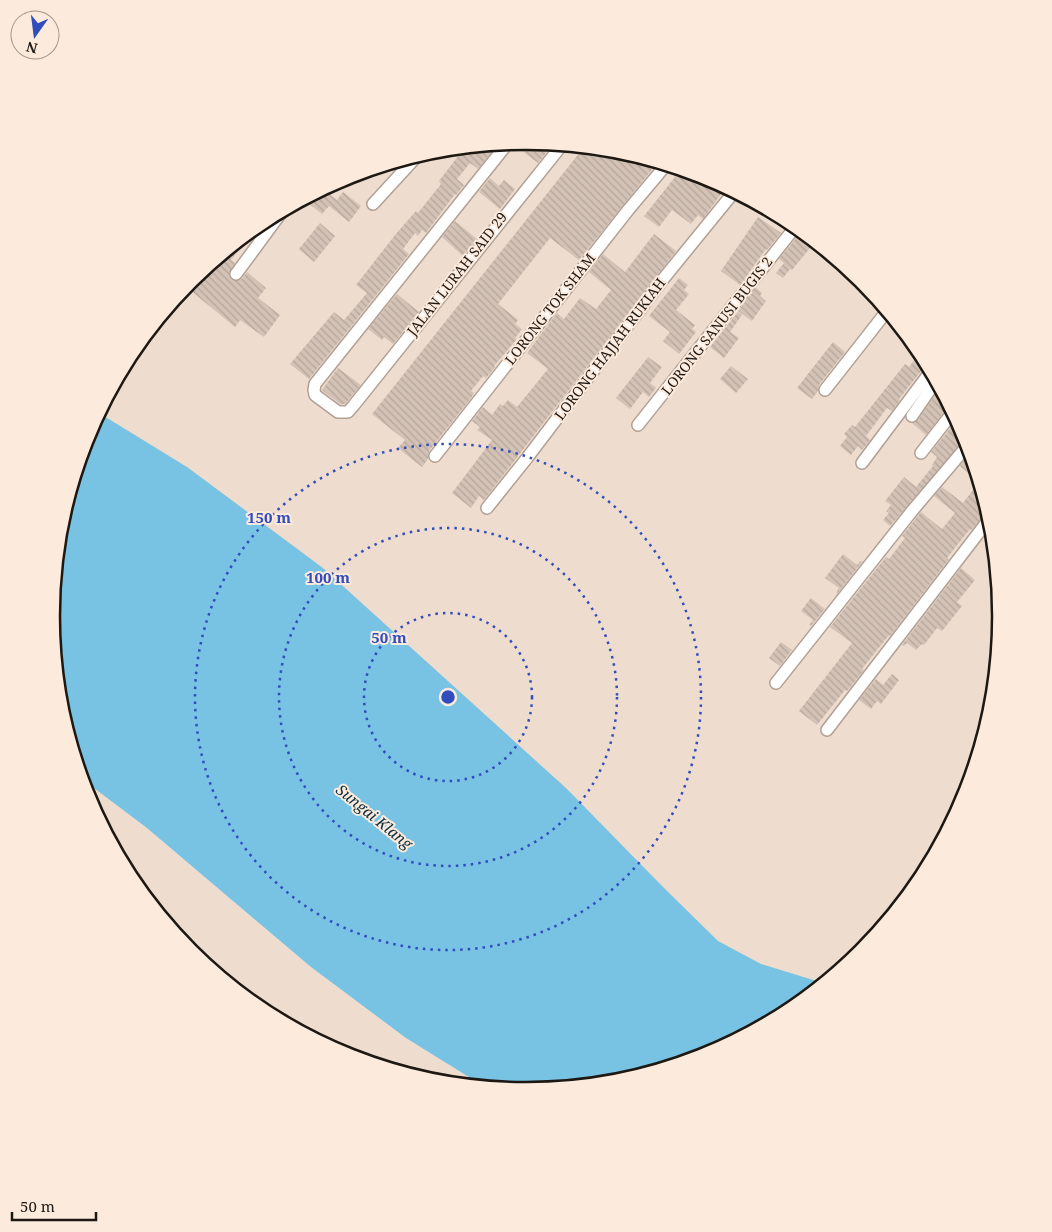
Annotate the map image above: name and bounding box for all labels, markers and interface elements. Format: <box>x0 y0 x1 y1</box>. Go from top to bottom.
north arrow <box>10 10 60 60</box>
text: N <box>24 38 39 59</box>
street label: JALAN LURAH SAID 29 <box>402 208 511 340</box>
street label: LORONG TOK SHAM <box>500 249 599 368</box>
street label: LORONG SANUSI BUGIS 2 <box>657 253 777 399</box>
street label: LORONG HAJJAH RUKIAH <box>550 274 669 424</box>
text: 150 m <box>247 507 291 527</box>
text: 100 m <box>306 567 350 587</box>
text: 50 m <box>371 627 407 647</box>
centre of rings <box>439 688 457 706</box>
water label: Sungai Klang <box>332 779 417 854</box>
scale bar <box>12 1190 96 1222</box>
text: 50 m <box>20 1196 55 1216</box>

